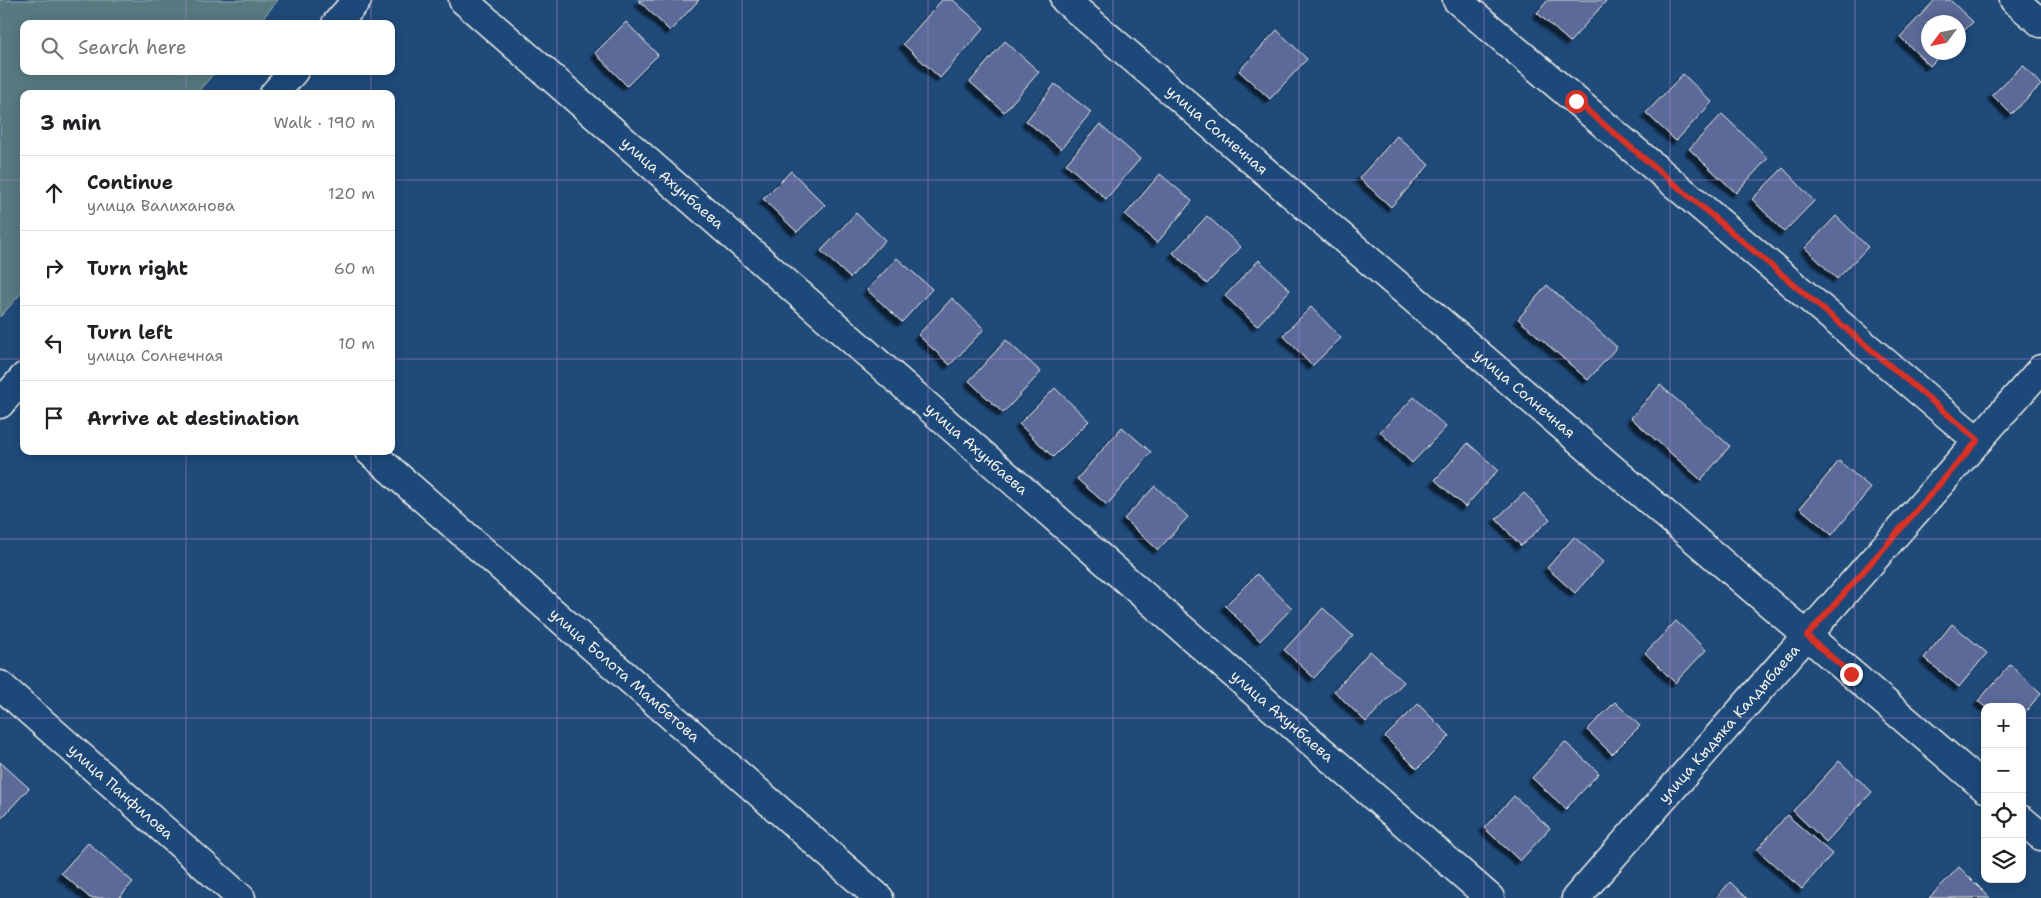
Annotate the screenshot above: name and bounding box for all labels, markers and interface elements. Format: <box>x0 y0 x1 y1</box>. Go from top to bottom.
north arrow <box>1921 15 1966 60</box>
search box <box>20 20 395 75</box>
icon: search <box>38 34 66 62</box>
text: Search here <box>78 35 187 60</box>
street label: улица Солнечная <box>1162 81 1272 179</box>
route start <box>1565 90 1588 113</box>
text: 3 min <box>40 109 101 137</box>
text: Walk · 190 m <box>273 112 375 133</box>
street label: улица Ахунбаева <box>617 132 729 234</box>
text: Continue <box>87 170 173 195</box>
icon: ahead <box>40 179 68 207</box>
text: 120 m <box>328 183 375 204</box>
text: улица Валиханова <box>87 195 235 216</box>
icon: right <box>40 254 68 282</box>
text: Turn right <box>87 256 188 281</box>
text: 60 m <box>334 258 375 279</box>
text: Turn left <box>87 320 173 345</box>
icon: left <box>40 329 68 357</box>
text: 10 m <box>338 333 375 354</box>
street label: улица Солнечная <box>1469 344 1580 443</box>
text: улица Солнечная <box>87 345 223 366</box>
street label: улица Ахунбаева <box>921 398 1033 500</box>
icon: arrive <box>40 404 68 432</box>
text: Arrive at destination <box>87 406 299 431</box>
street label: улица Болота Мамбетова <box>545 604 705 747</box>
street label: улица Кыдыка Калдыбаева <box>1654 640 1805 807</box>
route end <box>1840 663 1863 686</box>
street label: улица Ахунбаева <box>1226 666 1338 767</box>
map controls <box>1981 703 2026 883</box>
button: + <box>1981 703 2026 748</box>
street label: улица Панфилова <box>64 740 178 844</box>
button: − <box>1981 748 2026 793</box>
button: locate <box>1981 793 2026 838</box>
button: layers <box>1981 838 2026 883</box>

